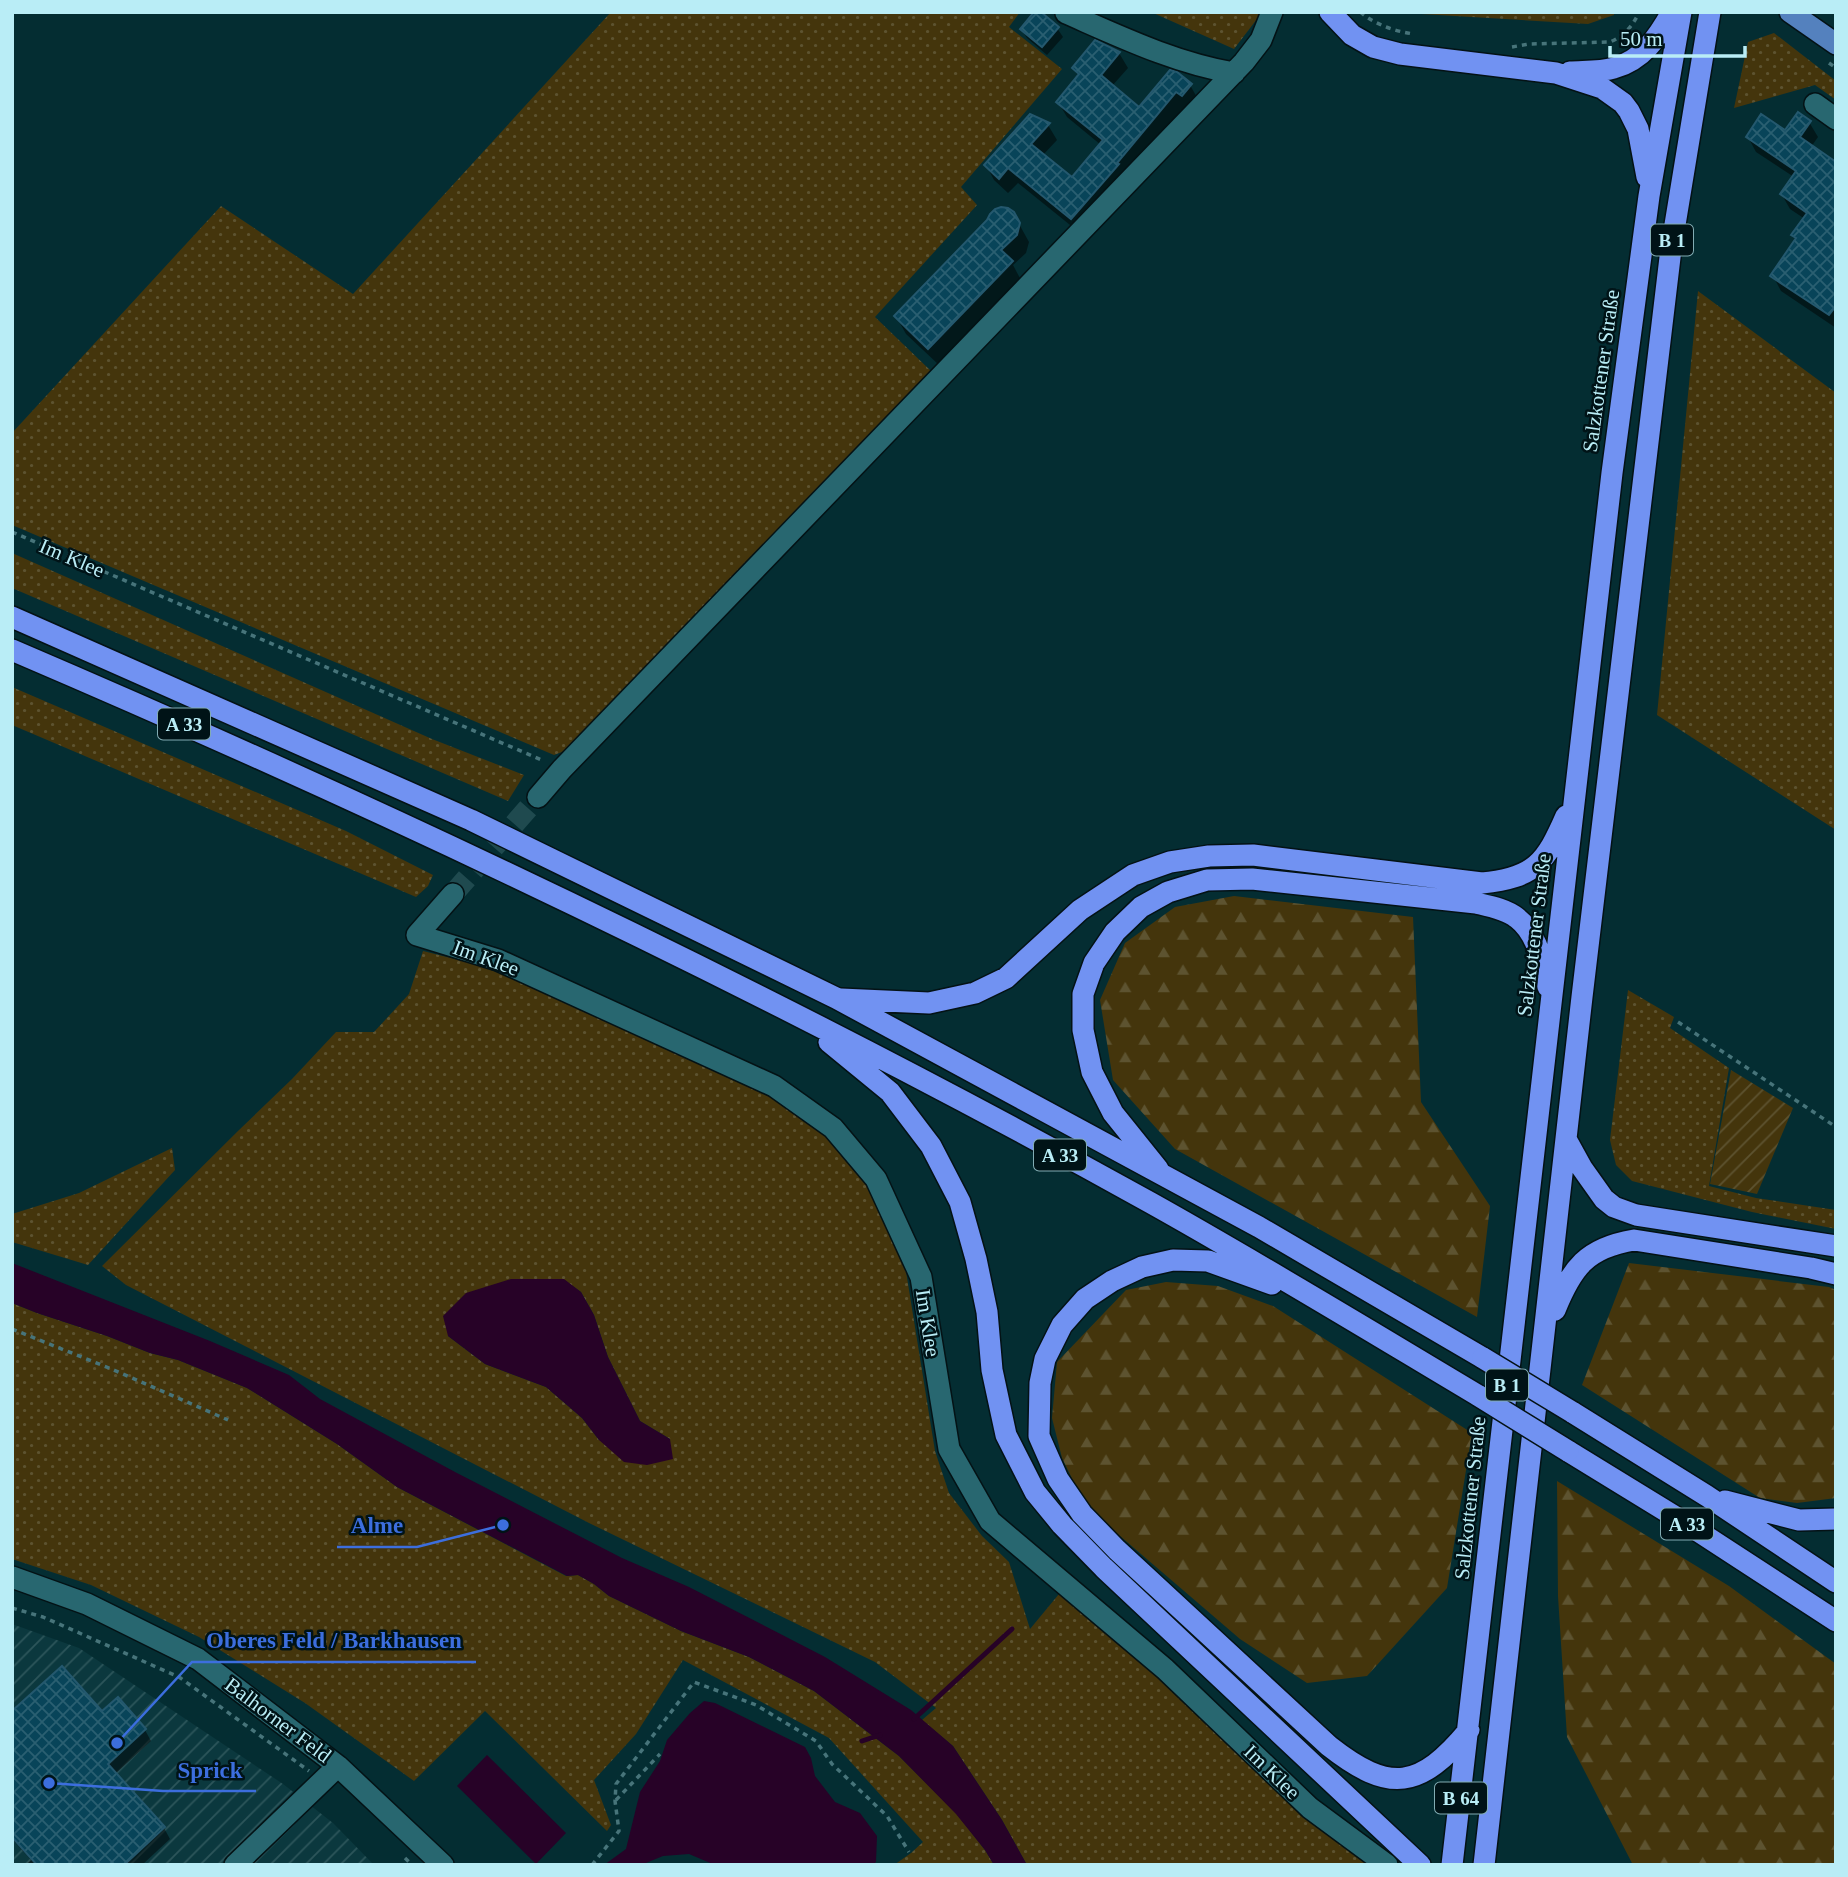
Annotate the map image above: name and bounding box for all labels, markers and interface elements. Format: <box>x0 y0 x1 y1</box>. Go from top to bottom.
scale bar <box>1610 14 1745 58</box>
text: 50 m <box>1620 27 1663 51</box>
road number: B 1 <box>1651 224 1693 256</box>
street label: Salzkottener Straße <box>1578 288 1624 454</box>
street label: Im Klee <box>36 534 108 582</box>
road number: A 33 <box>158 708 210 740</box>
street label: Salzkottener Straße <box>1512 852 1556 1018</box>
street label: Im Klee <box>450 935 522 981</box>
road number: A 33 <box>1034 1140 1086 1170</box>
street label: Im Klee <box>911 1287 945 1359</box>
road number: B 1 <box>1486 1370 1528 1400</box>
street label: Salzkottener Straße <box>1450 1415 1490 1581</box>
callout: Alme <box>337 1503 417 1547</box>
road number: A 33 <box>1661 1508 1713 1540</box>
text: Alme <box>351 1513 403 1538</box>
callout: Oberes Feld / Barkhausen <box>192 1618 476 1662</box>
text: Oberes Feld / Barkhausen <box>206 1628 462 1653</box>
street label: Balhorner Feld <box>220 1672 336 1768</box>
street label: Im Klee <box>1239 1740 1305 1804</box>
callout: Sprick <box>163 1747 256 1791</box>
text: Sprick <box>177 1758 243 1783</box>
road number: B 64 <box>1435 1782 1487 1814</box>

